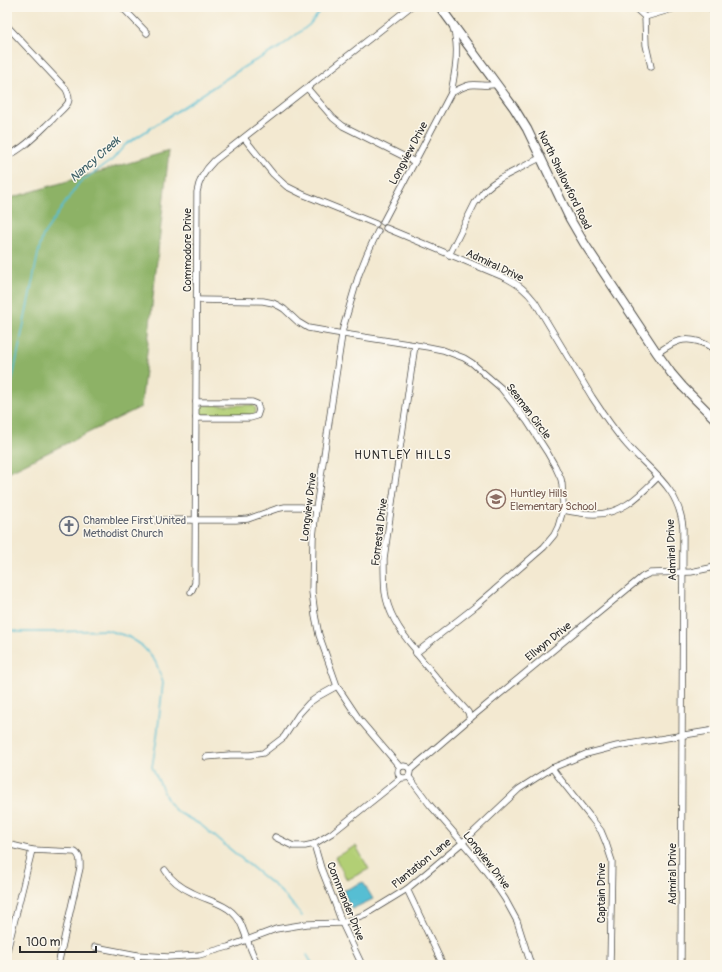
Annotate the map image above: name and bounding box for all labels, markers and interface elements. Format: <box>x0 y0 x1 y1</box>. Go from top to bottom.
street label: Longview Drive <box>386 119 431 187</box>
street label: North Shallowford Road <box>535 129 594 232</box>
water label: Nancy Creek <box>67 133 124 185</box>
street label: Commodore Drive <box>181 207 194 292</box>
street label: Admiral Drive <box>464 247 526 285</box>
street label: Seaman Circle <box>503 381 554 442</box>
district label: HUNTLEY HILLS <box>354 448 452 463</box>
street label: Longview Drive <box>298 471 319 542</box>
place label: Huntley Hills Elementary School <box>510 487 597 513</box>
school or university icon: Huntley Hills Elementary School <box>485 488 507 510</box>
street label: Forrestal Drive <box>369 497 390 567</box>
place label: Chamblee First United Methodist Church <box>83 514 186 540</box>
church icon: Chamblee First United Methodist Church <box>58 515 80 537</box>
street label: Admiral Drive <box>664 518 679 581</box>
street label: Ellwyn Drive <box>523 619 574 664</box>
street label: Longview Drive <box>460 829 513 892</box>
street label: Plantation Lane <box>389 835 454 891</box>
street label: Admiral Drive <box>666 843 679 905</box>
street label: Commander Drive <box>324 860 367 943</box>
street label: Captain Drive <box>595 862 608 923</box>
scale bar <box>20 928 96 954</box>
text: 100 m <box>26 935 61 950</box>

